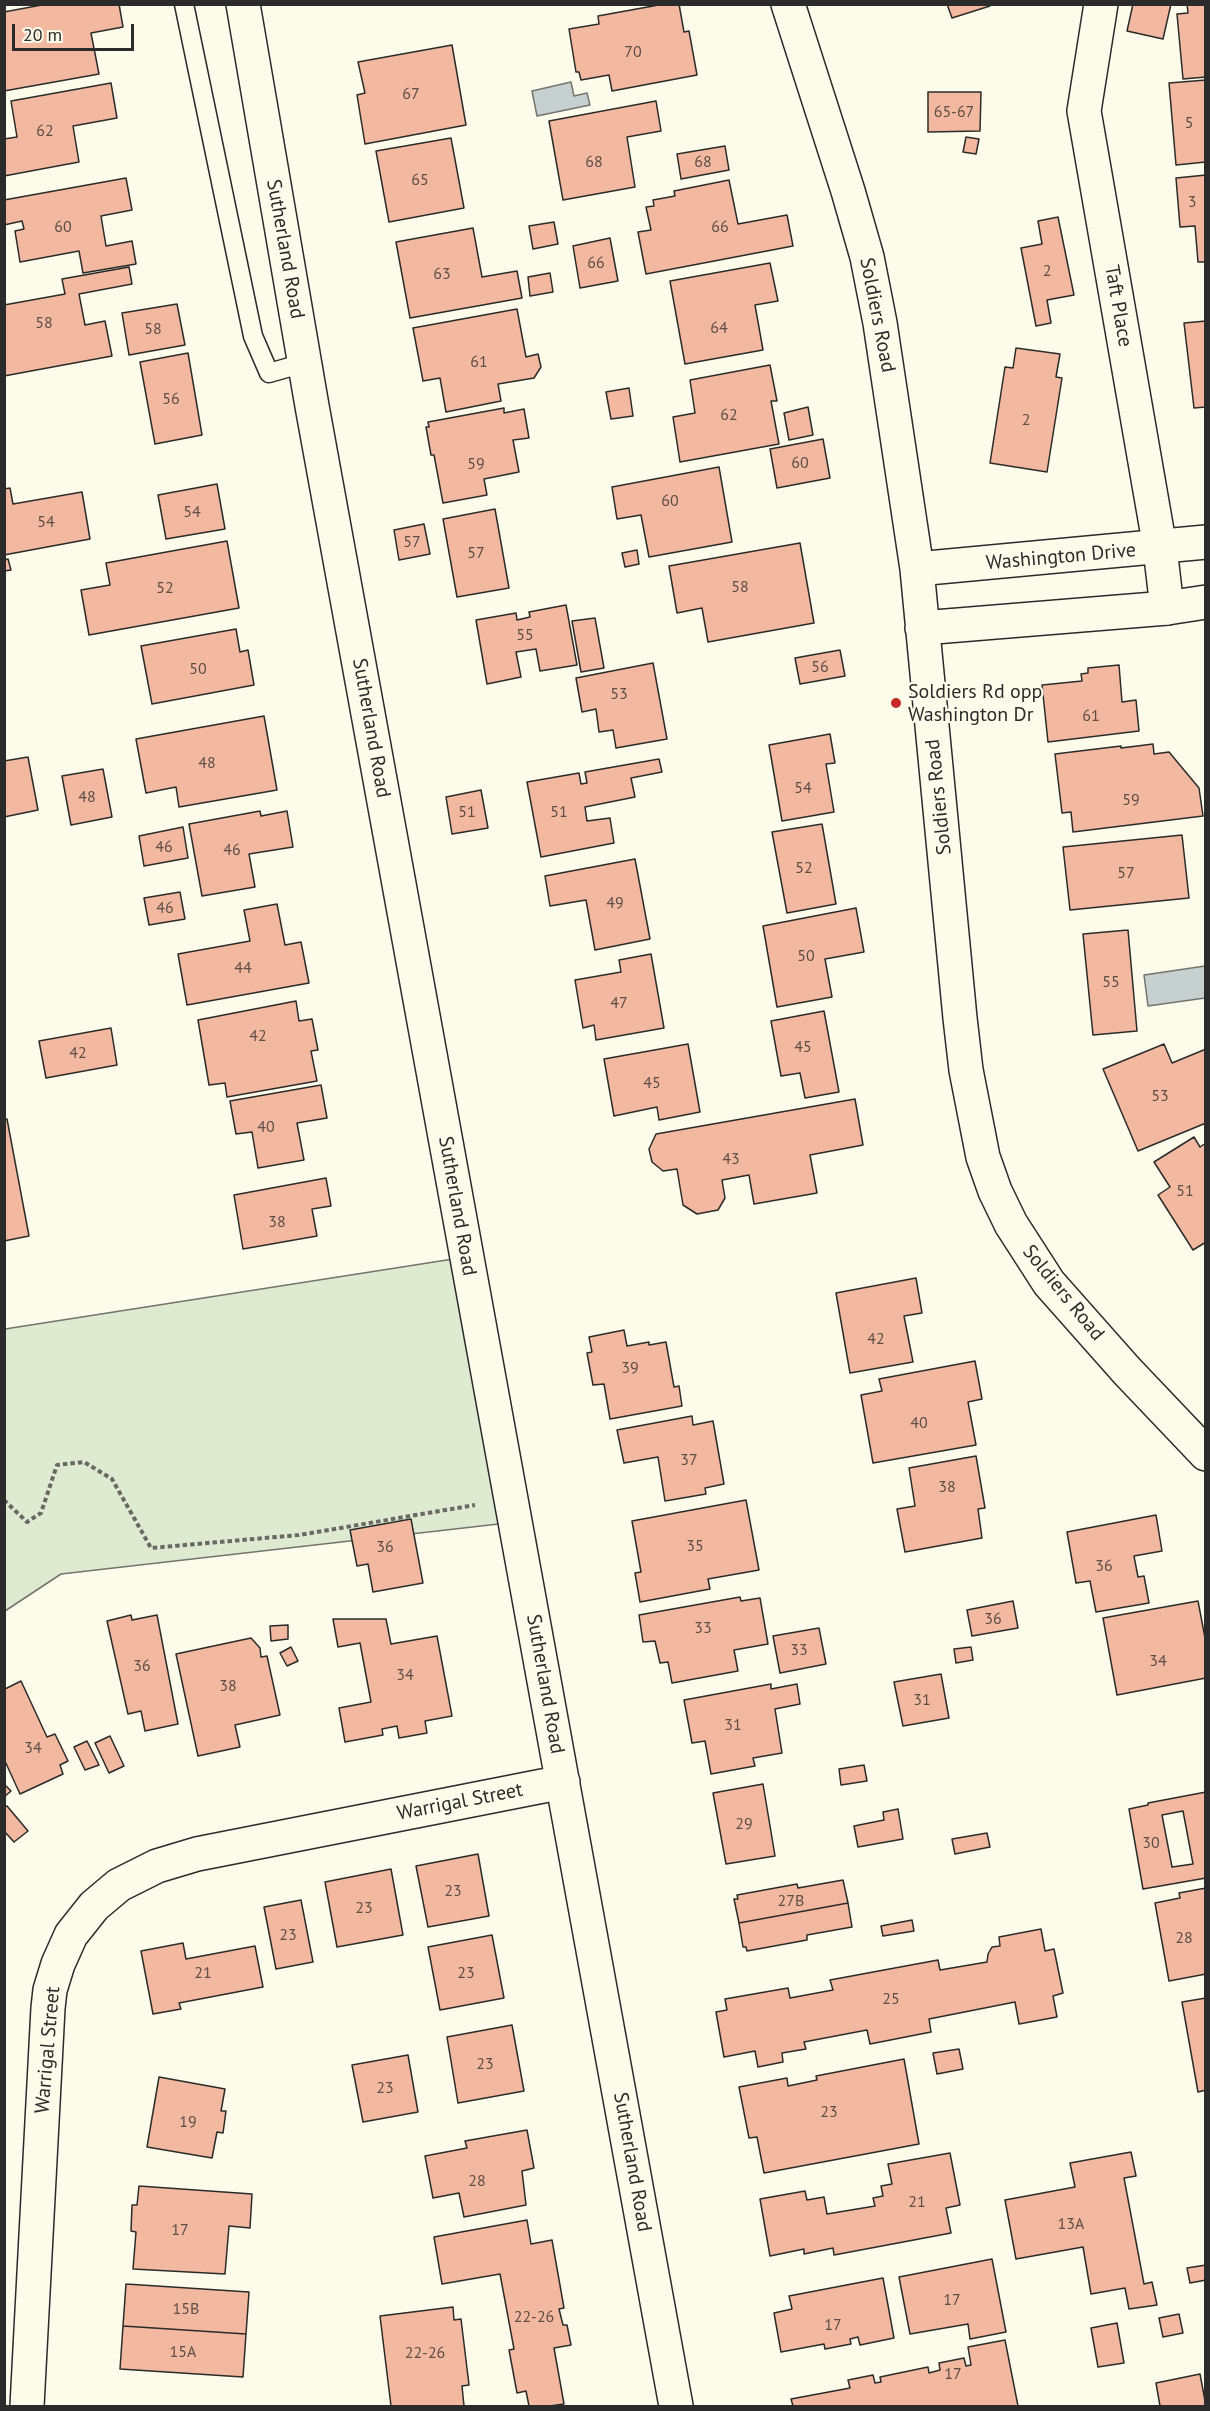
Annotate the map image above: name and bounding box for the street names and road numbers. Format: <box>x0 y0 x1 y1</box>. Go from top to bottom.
street label: Sutherland Road <box>261 177 309 321</box>
street label: Soldiers Road <box>854 256 900 374</box>
street label: Taft Place <box>1099 263 1137 349</box>
street label: Washington Drive <box>985 538 1137 576</box>
street label: Sutherland Road <box>347 656 395 800</box>
street label: Soldiers Road <box>921 738 957 856</box>
street label: Sutherland Road <box>433 1134 481 1278</box>
street label: Soldiers Road <box>1017 1240 1109 1346</box>
street label: Sutherland Road <box>521 1612 569 1756</box>
street label: Warrigal Street <box>395 1778 525 1826</box>
street label: Warrigal Street <box>30 1985 66 2115</box>
street label: Sutherland Road <box>608 2090 656 2234</box>

